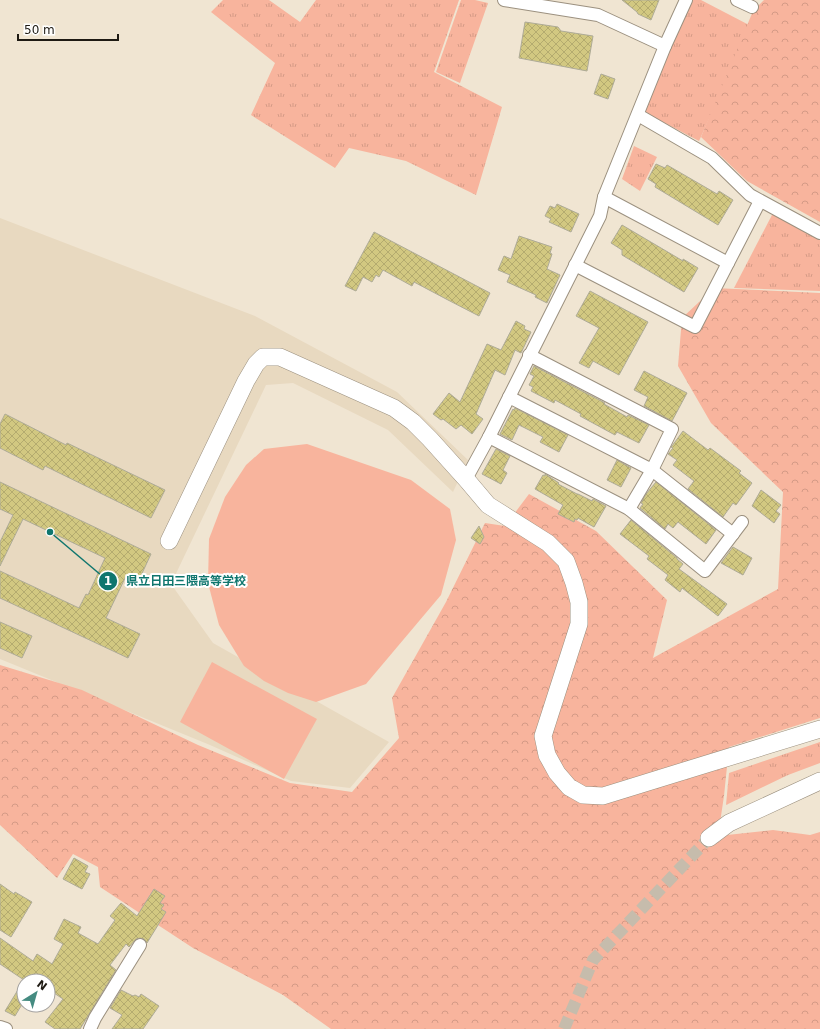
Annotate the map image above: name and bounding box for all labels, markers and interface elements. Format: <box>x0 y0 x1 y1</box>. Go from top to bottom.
scale bar <box>18 16 118 42</box>
text: 50 m <box>24 23 55 37</box>
callout: 県立日田三隈高等学校 <box>98 569 254 593</box>
text: 1 <box>104 574 112 588</box>
text: 県立日田三隈高等学校 <box>126 574 246 588</box>
north arrow <box>16 973 56 1013</box>
text: N <box>34 977 49 993</box>

